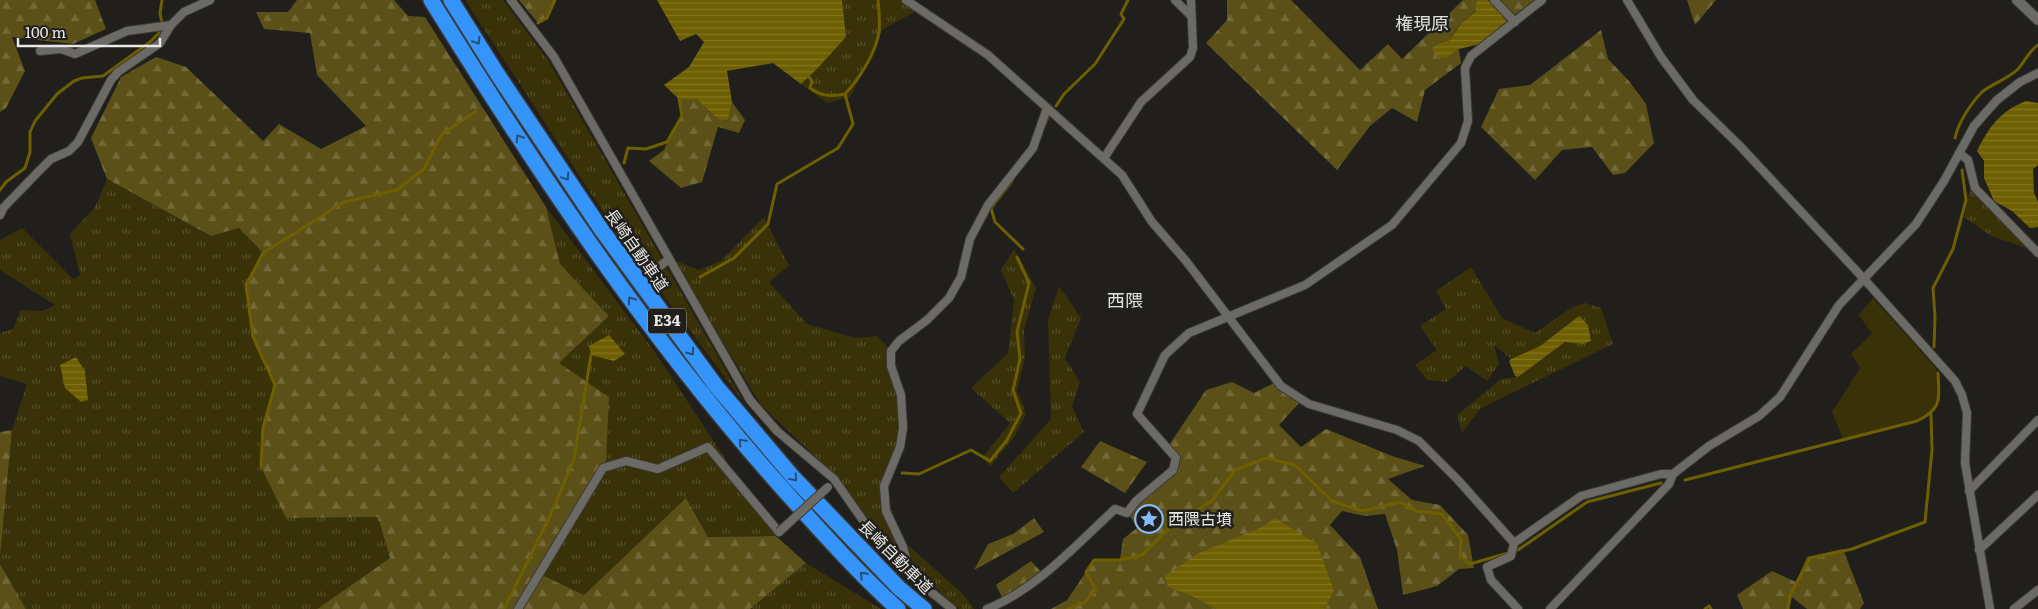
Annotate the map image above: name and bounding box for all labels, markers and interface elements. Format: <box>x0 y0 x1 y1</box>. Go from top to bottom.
district label: 権現原 <box>1395 9 1449 36</box>
scale bar <box>18 15 160 47</box>
text: 100 m <box>25 20 66 43</box>
one-way arrow <box>471 36 480 45</box>
one-way arrow <box>516 134 525 143</box>
one-way arrow <box>560 172 569 181</box>
street label: 長崎自動車道 <box>600 203 675 296</box>
district label: 西隈 <box>1107 286 1143 313</box>
one-way arrow <box>628 297 637 306</box>
road number: E34 <box>648 308 686 334</box>
one-way arrow <box>685 346 693 355</box>
one-way arrow <box>739 439 748 448</box>
one-way arrow <box>788 472 797 481</box>
place icon: 西隈古墳 <box>1134 504 1164 534</box>
place label: 西隈古墳 <box>1168 506 1232 530</box>
street label: 長崎自動車道 <box>854 514 939 599</box>
one-way arrow <box>860 572 869 581</box>

